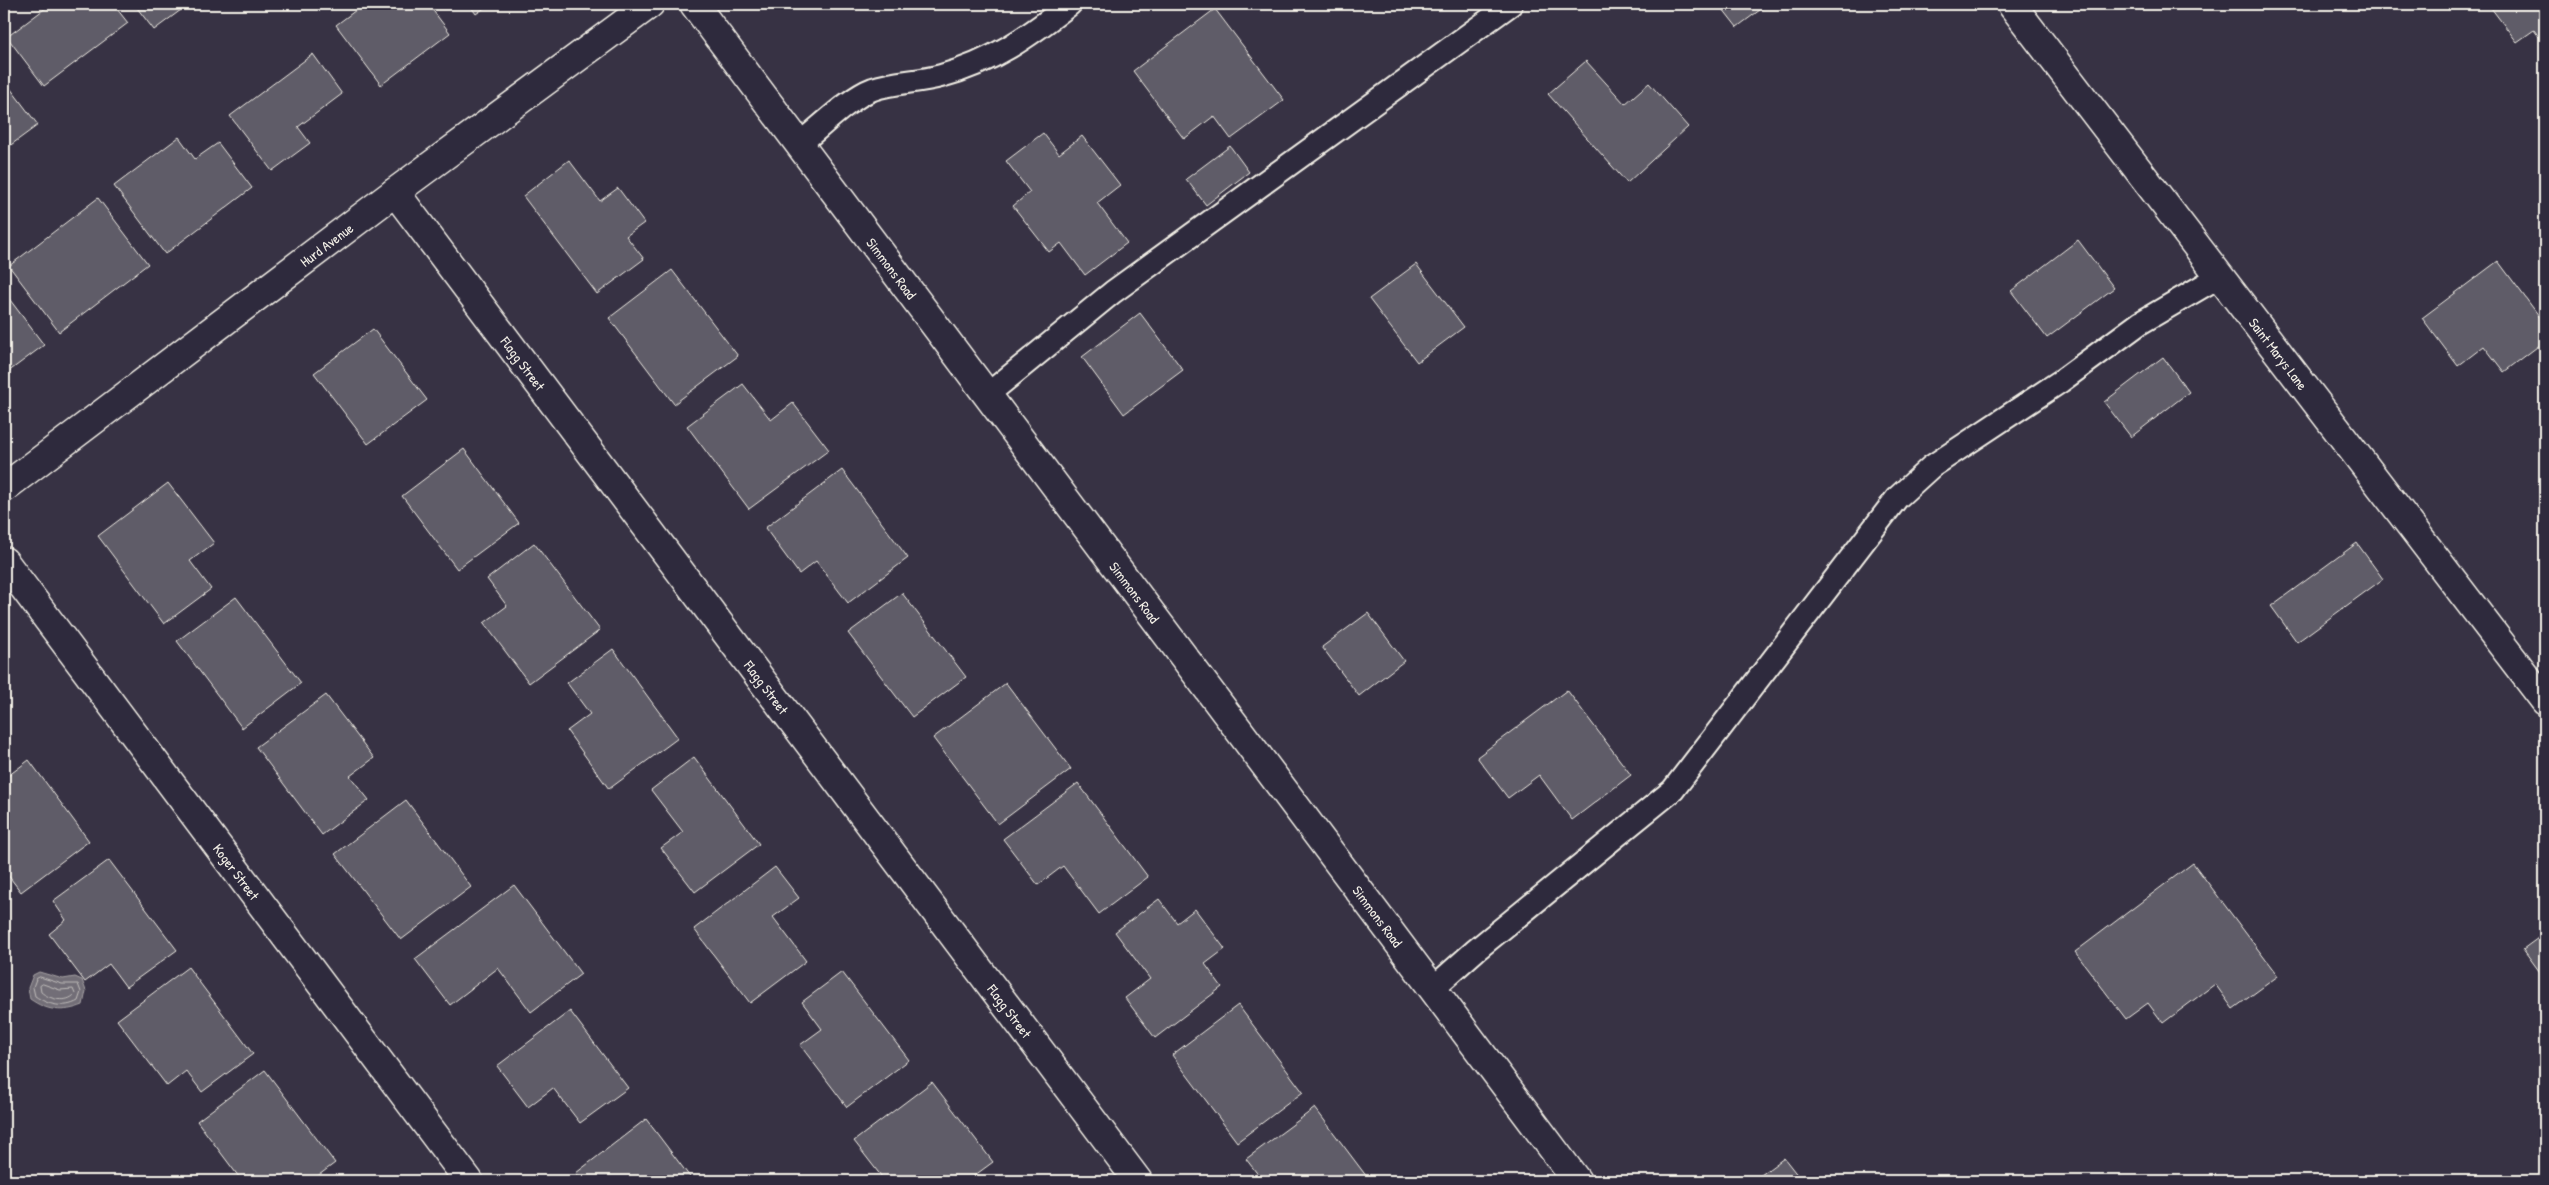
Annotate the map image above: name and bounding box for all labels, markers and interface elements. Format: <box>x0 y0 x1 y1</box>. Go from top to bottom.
street label: Hurd Avenue <box>296 218 357 270</box>
street label: Simmons Road <box>863 233 922 303</box>
street label: Saint Marys Lane <box>2245 314 2313 394</box>
street label: Flagg Street <box>496 331 550 394</box>
street label: Simmons Road <box>1106 557 1165 627</box>
street label: Flagg Street <box>740 655 793 718</box>
street label: Koger Street <box>209 839 264 904</box>
street label: Simmons Road <box>1349 881 1408 951</box>
street label: Flagg Street <box>983 979 1037 1042</box>

